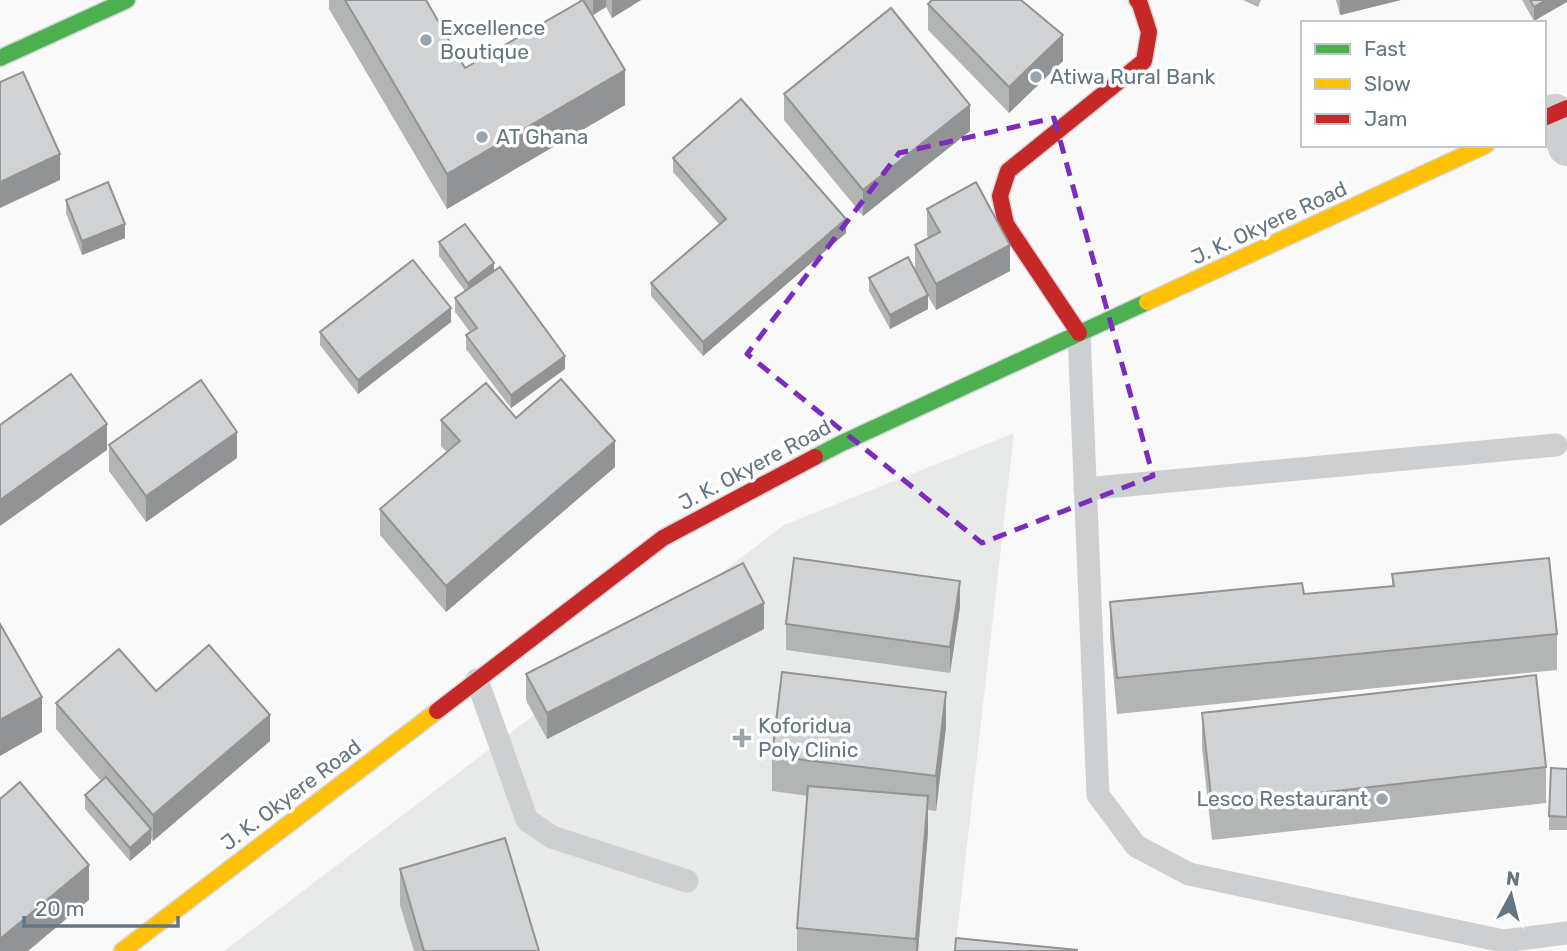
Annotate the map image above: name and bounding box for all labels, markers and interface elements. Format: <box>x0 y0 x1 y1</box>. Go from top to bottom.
place label: Excellence Boutique <box>440 15 545 64</box>
legend <box>1301 21 1546 147</box>
marker: Excellence Boutique <box>418 32 434 48</box>
text: Fast <box>1364 36 1406 61</box>
place label: Atiwa Rural Bank <box>1050 64 1215 89</box>
marker: Atiwa Rural Bank <box>1028 69 1044 85</box>
text: Slow <box>1364 71 1411 96</box>
text: Jam <box>1364 106 1408 131</box>
place label: AT Ghana <box>496 124 588 149</box>
marker: AT Ghana <box>474 129 490 145</box>
street label: J. K. Okyere Road <box>1187 176 1351 270</box>
street label: J. K. Okyere Road <box>674 414 835 515</box>
place label: Koforidua Poly Clinic <box>758 713 858 762</box>
marker: Koforidua Poly Clinic <box>732 728 752 748</box>
street label: J. K. Okyere Road <box>216 734 366 855</box>
place label: Lesco Restaurant <box>1196 786 1368 811</box>
marker: Lesco Restaurant <box>1374 791 1390 807</box>
north arrow <box>1476 860 1546 930</box>
text: N <box>1505 866 1521 891</box>
scale bar <box>24 884 178 928</box>
text: 20 m <box>35 896 84 921</box>

